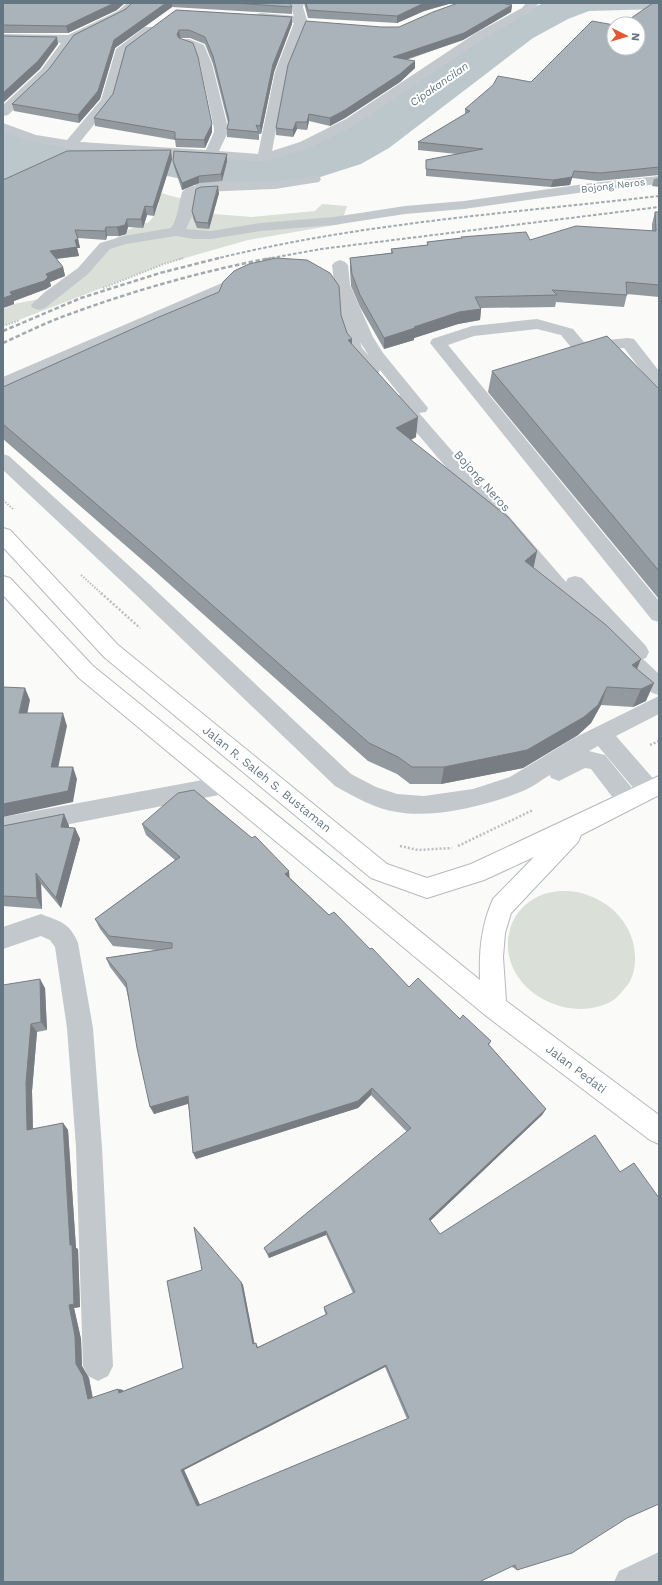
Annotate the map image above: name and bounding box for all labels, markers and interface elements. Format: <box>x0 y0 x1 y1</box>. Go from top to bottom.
north arrow <box>606 16 646 56</box>
text: N <box>629 32 642 41</box>
water label: Cipakancilan <box>408 60 471 109</box>
street label: Bojong Neros <box>580 176 646 195</box>
street label: Bojong Neros <box>451 448 513 514</box>
street label: Jalan R. Saleh S. Bustaman <box>200 723 334 835</box>
street label: Jalan Pedati <box>543 1042 609 1096</box>

